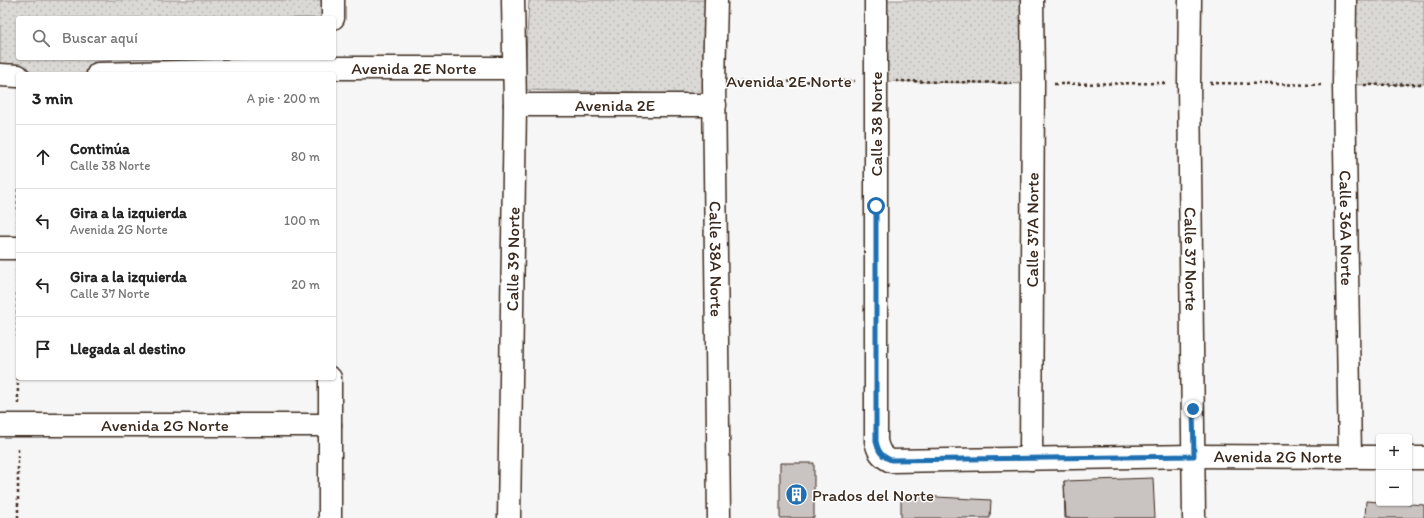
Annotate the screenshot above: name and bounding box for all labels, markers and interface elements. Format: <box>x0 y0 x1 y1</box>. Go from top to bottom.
search box <box>16 16 336 60</box>
icon: search <box>30 27 52 49</box>
text: Buscar aquí <box>62 29 138 47</box>
street label: Avenida 2E Norte <box>351 58 477 78</box>
street label: Avenida 2E Norte <box>726 71 852 91</box>
street label: Calle 38 Norte <box>866 71 886 177</box>
text: 3 min <box>32 88 73 108</box>
text: A pie · 200 m <box>247 91 320 106</box>
street label: Avenida 2E <box>575 95 655 115</box>
text: Continúa <box>70 140 130 158</box>
icon: ahead <box>32 146 54 168</box>
text: 80 m <box>291 149 320 164</box>
text: Calle 38 Norte <box>70 158 150 173</box>
street label: Calle 36A Norte <box>1335 170 1357 286</box>
street label: Calle 37A Norte <box>1022 172 1043 288</box>
route start <box>867 197 885 215</box>
street label: Calle 38A Norte <box>705 201 727 317</box>
text: Gira a la izquierda <box>70 204 187 222</box>
street label: Calle 39 Norte <box>502 207 524 312</box>
street label: Calle 37 Norte <box>1180 207 1202 311</box>
icon: left <box>32 210 54 232</box>
text: 100 m <box>284 213 320 228</box>
text: Avenida 2G Norte <box>70 222 168 237</box>
text: Gira a la izquierda <box>70 268 187 286</box>
icon: left <box>32 274 54 296</box>
text: 20 m <box>291 277 320 292</box>
text: Calle 37 Norte <box>70 286 150 301</box>
icon: arrive <box>32 338 54 360</box>
text: Llegada al destino <box>70 340 186 358</box>
route end <box>1184 400 1202 418</box>
street label: Avenida 2G Norte <box>101 415 229 435</box>
map controls <box>1376 434 1412 506</box>
button: + <box>1376 434 1412 470</box>
street label: Avenida 2G Norte <box>1214 446 1342 467</box>
button: − <box>1376 470 1412 506</box>
building icon: Prados del Norte <box>784 482 810 508</box>
place label: Prados del Norte <box>812 485 934 505</box>

